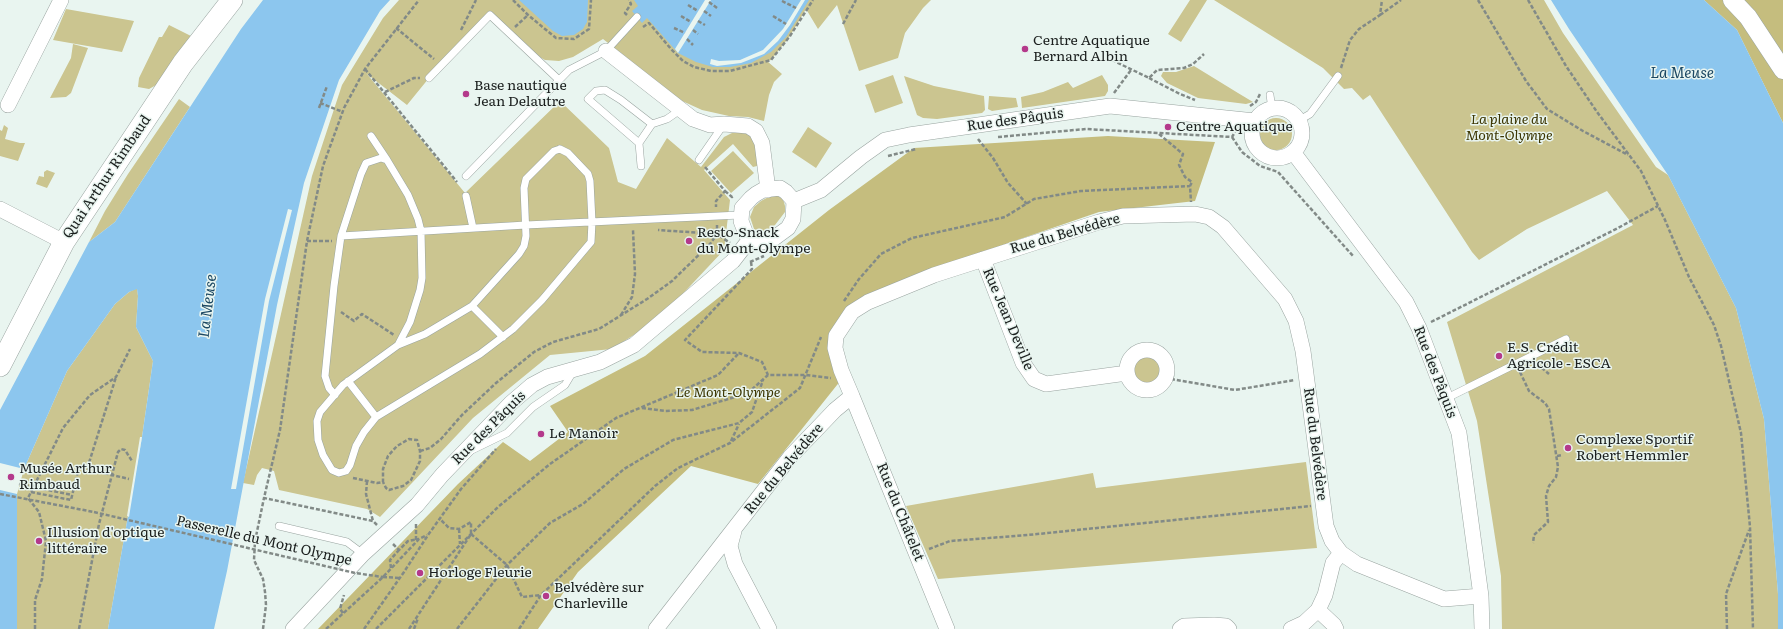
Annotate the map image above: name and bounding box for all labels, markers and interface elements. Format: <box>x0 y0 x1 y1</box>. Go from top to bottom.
place label: Centre Aquatique Bernard Albin <box>1033 33 1150 66</box>
marker: Centre Aquatique Bernard Albin <box>1020 44 1030 54</box>
water label: La Meuse <box>1650 65 1714 83</box>
place label: Base nautique Jean Delautre <box>474 78 567 110</box>
marker: Base nautique Jean Delautre <box>461 89 471 99</box>
street label: Rue des Pâquis <box>966 105 1064 135</box>
street label: Quai Arthur Rimbaud <box>59 112 155 242</box>
park label: La plaine du Mont-Olympe <box>1465 112 1553 144</box>
place label: Centre Aquatique <box>1176 119 1293 135</box>
marker: Centre Aquatique <box>1163 122 1173 132</box>
street label: Rue du Belvédère <box>1008 210 1122 258</box>
place label: Resto-Snack du Mont-Olympe <box>697 225 810 258</box>
marker: Resto-Snack du Mont-Olympe <box>684 236 694 246</box>
street label: Rue Jean Deville <box>979 265 1037 373</box>
water label: La Meuse <box>195 273 221 339</box>
street label: Rue des Pâquis <box>1410 324 1460 420</box>
place label: E.S. Crédit Agricole - ESCA <box>1507 340 1611 372</box>
marker: E.S. Crédit Agricole - ESCA <box>1494 351 1504 361</box>
park label: Le Mont-Olympe <box>676 385 780 401</box>
street label: Rue du Belvédère <box>1300 387 1330 501</box>
street label: Rue des Pâquis <box>449 388 529 468</box>
street label: Rue du Belvédère <box>741 420 827 518</box>
place label: Le Manoir <box>549 426 618 442</box>
marker: Le Manoir <box>536 429 546 439</box>
place label: Complexe Sportif Robert Hemmler <box>1576 432 1693 464</box>
marker: Complexe Sportif Robert Hemmler <box>1563 443 1573 453</box>
street label: Rue du Châtelet <box>873 460 927 564</box>
place label: Musée Arthur Rimbaud <box>19 461 112 494</box>
marker: Musée Arthur Rimbaud <box>6 472 16 482</box>
street label: Passerelle du Mont Olympe <box>175 513 353 569</box>
place label: Illusion d'optique littéraire <box>47 525 165 558</box>
marker: Illusion d'optique littéraire <box>34 536 44 546</box>
place label: Horloge Fleurie <box>428 565 532 581</box>
marker: Horloge Fleurie <box>415 568 425 578</box>
place label: Belvédère sur Charleville <box>554 580 644 612</box>
marker: Belvédère sur Charleville <box>541 591 551 601</box>

